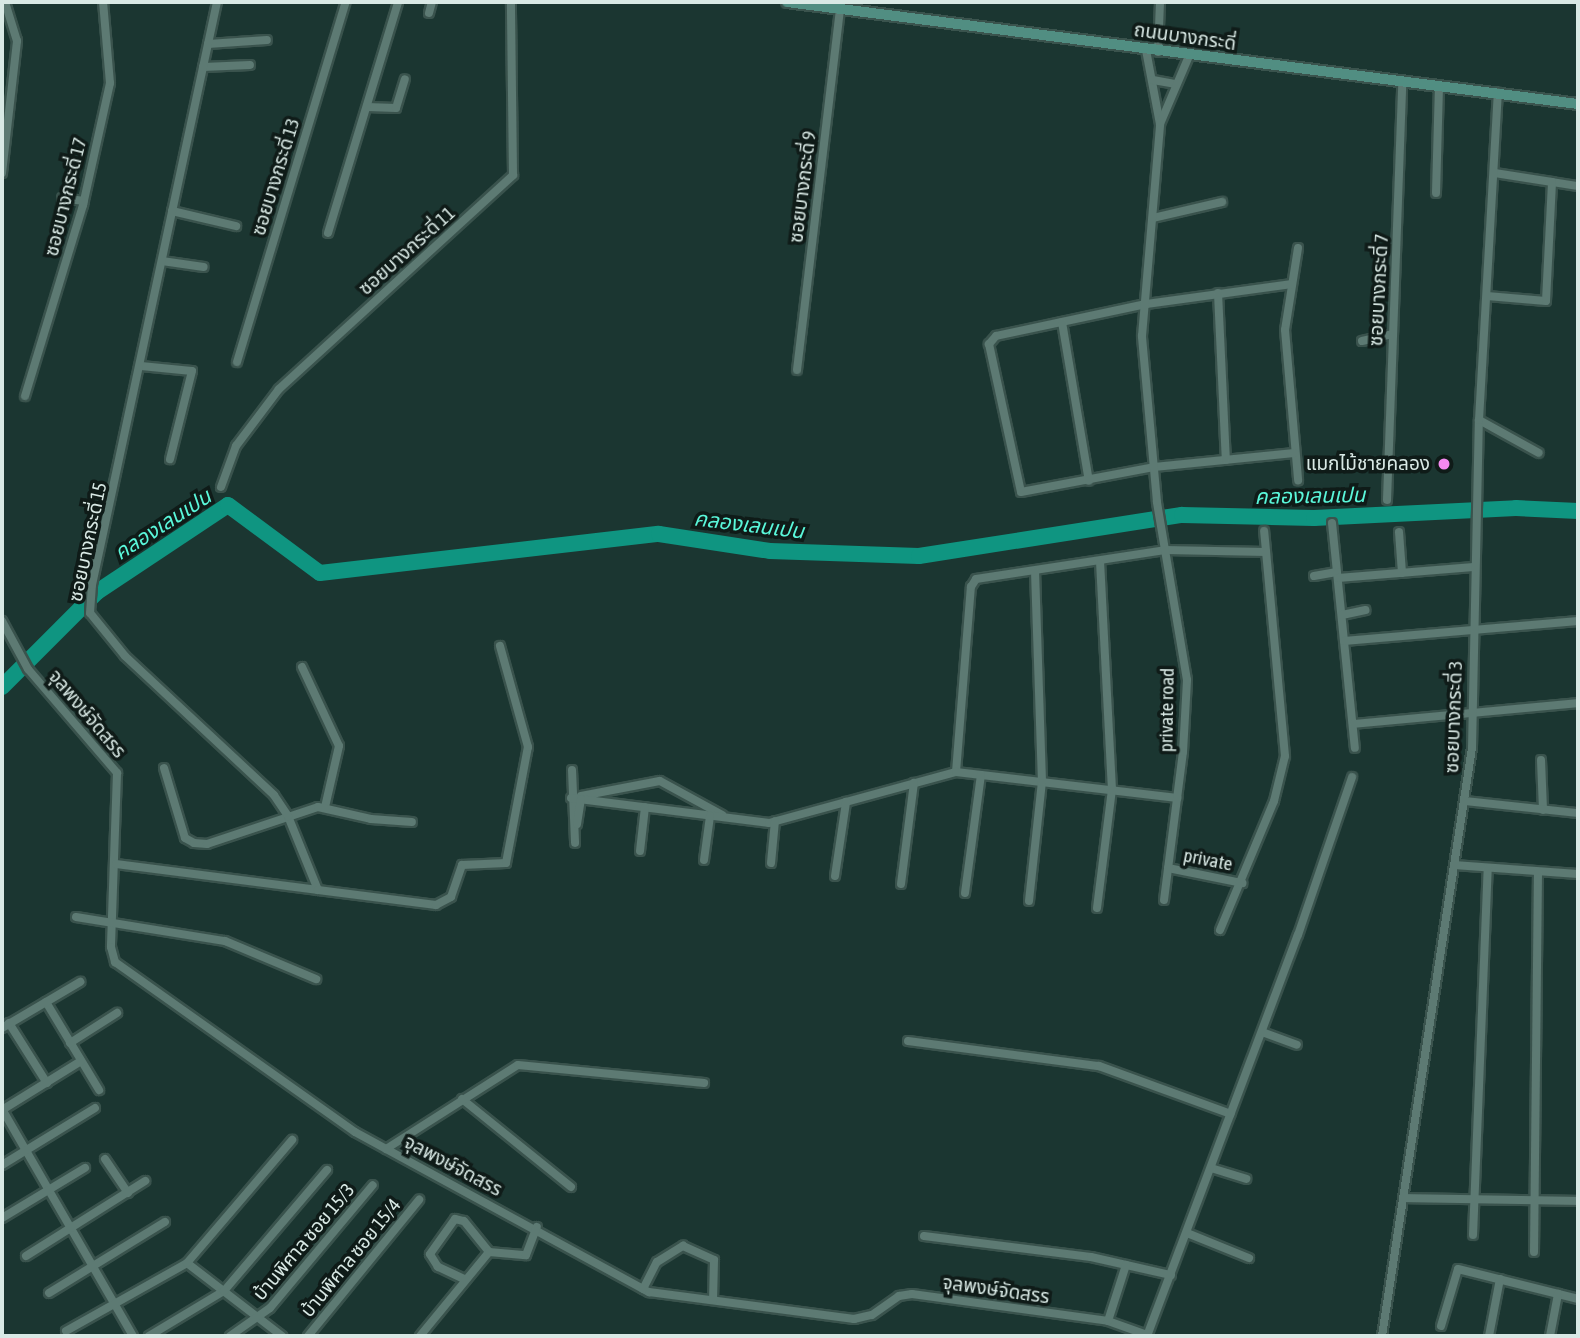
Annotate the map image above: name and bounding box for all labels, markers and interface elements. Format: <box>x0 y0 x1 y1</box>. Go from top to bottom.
street label: ถนนบางกระดี่ <box>1132 19 1238 55</box>
street label: ซอยบางกระดี่ 13 <box>247 116 305 238</box>
street label: ซอยบางกระดี่ 9 <box>785 130 821 244</box>
street label: ซอยบางกระดี่ 17 <box>40 135 92 259</box>
street label: ซอยบางกระดี่ 11 <box>354 202 460 300</box>
street label: ซอยบางกระดี่ 7 <box>1365 233 1393 347</box>
place label: แมกไม้ชายคลอง <box>1306 453 1430 475</box>
marker: แมกไม้ชายคลอง <box>1436 456 1452 472</box>
street label: ซอยบางกระดี่ 15 <box>64 480 112 604</box>
water label: คลองเลนเปน <box>1254 481 1366 509</box>
water label: คลองเลนเปน <box>109 483 215 565</box>
water label: คลองเลนเปน <box>693 505 805 543</box>
street label: ซอยบางกระดี่ 3 <box>1441 660 1467 774</box>
street label: จุลพงษ์จัดสรร <box>44 665 130 763</box>
street label: private road <box>1155 668 1179 752</box>
street label: private <box>1182 844 1234 876</box>
street label: จุลพงษ์จัดสรร <box>400 1131 506 1201</box>
street label: บ้านพิศาล ซอย 15/3 <box>248 1179 360 1305</box>
street label: บ้านพิศาล ซอย 15/4 <box>296 1194 406 1322</box>
street label: จุลพงษ์จัดสรร <box>941 1271 1051 1309</box>

